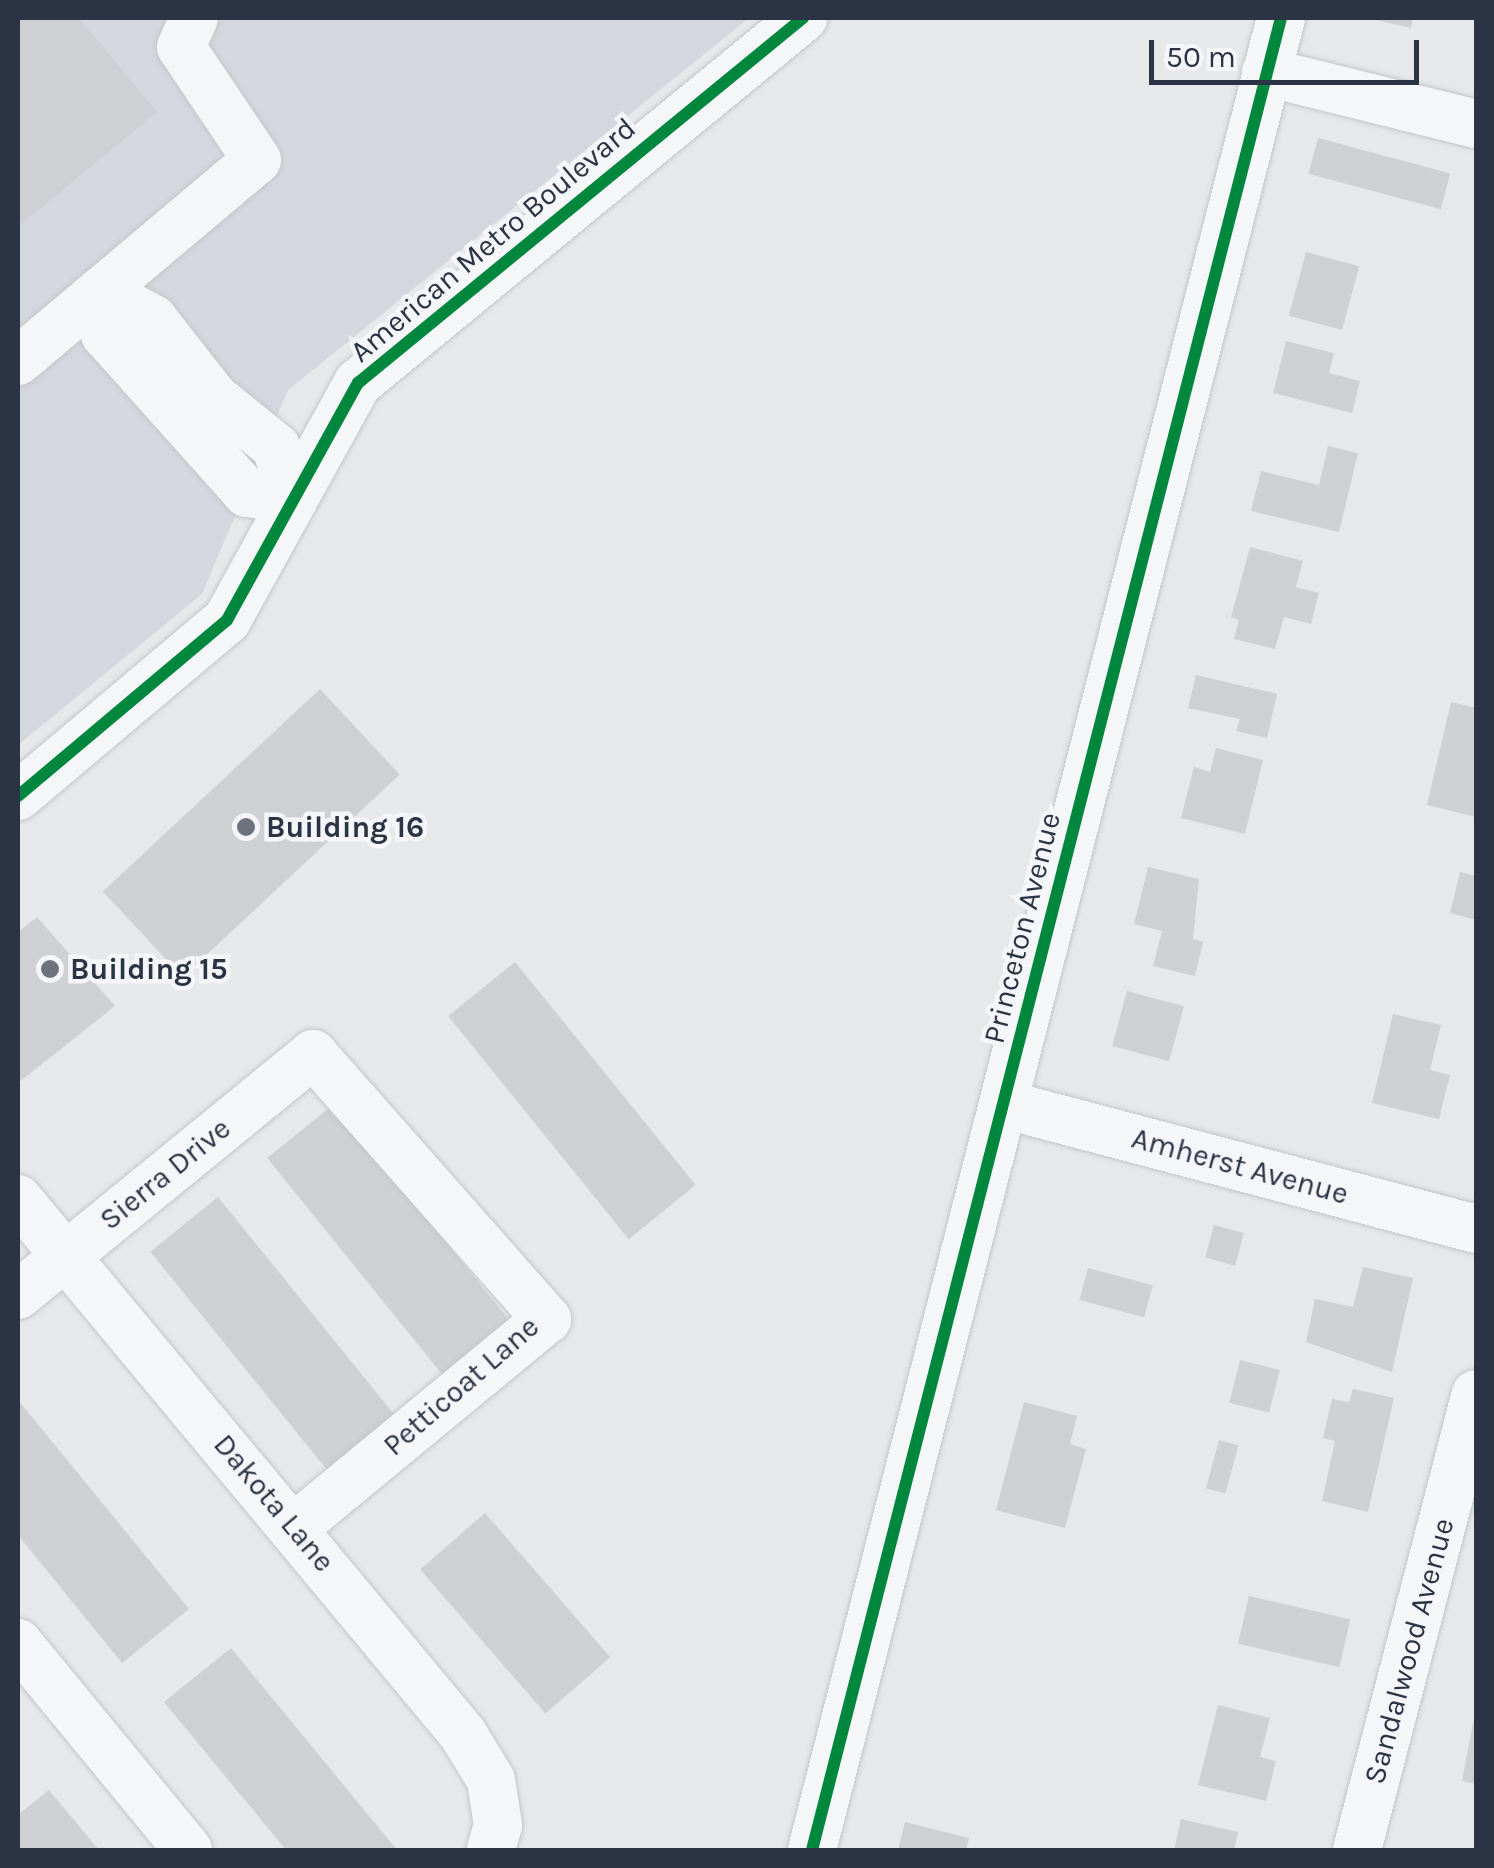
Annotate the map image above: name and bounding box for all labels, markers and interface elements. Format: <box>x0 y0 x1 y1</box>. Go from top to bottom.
scale bar <box>1154 20 1424 82</box>
text: 50 m <box>1166 39 1236 75</box>
street label: American Metro Boulevard <box>343 110 643 370</box>
place label: Building 16 <box>266 809 424 845</box>
street label: Princeton Avenue <box>976 809 1068 1047</box>
marker: Building 16 <box>235 816 257 838</box>
place label: Building 15 <box>70 951 227 987</box>
marker: Building 15 <box>39 958 61 980</box>
street label: Sierra Drive <box>92 1110 238 1238</box>
street label: Amherst Avenue <box>1128 1120 1352 1212</box>
street label: Petticoat Lane <box>376 1309 546 1463</box>
street label: Dakota Lane <box>206 1427 342 1579</box>
street label: Sandalwood Avenue <box>1356 1514 1462 1788</box>

